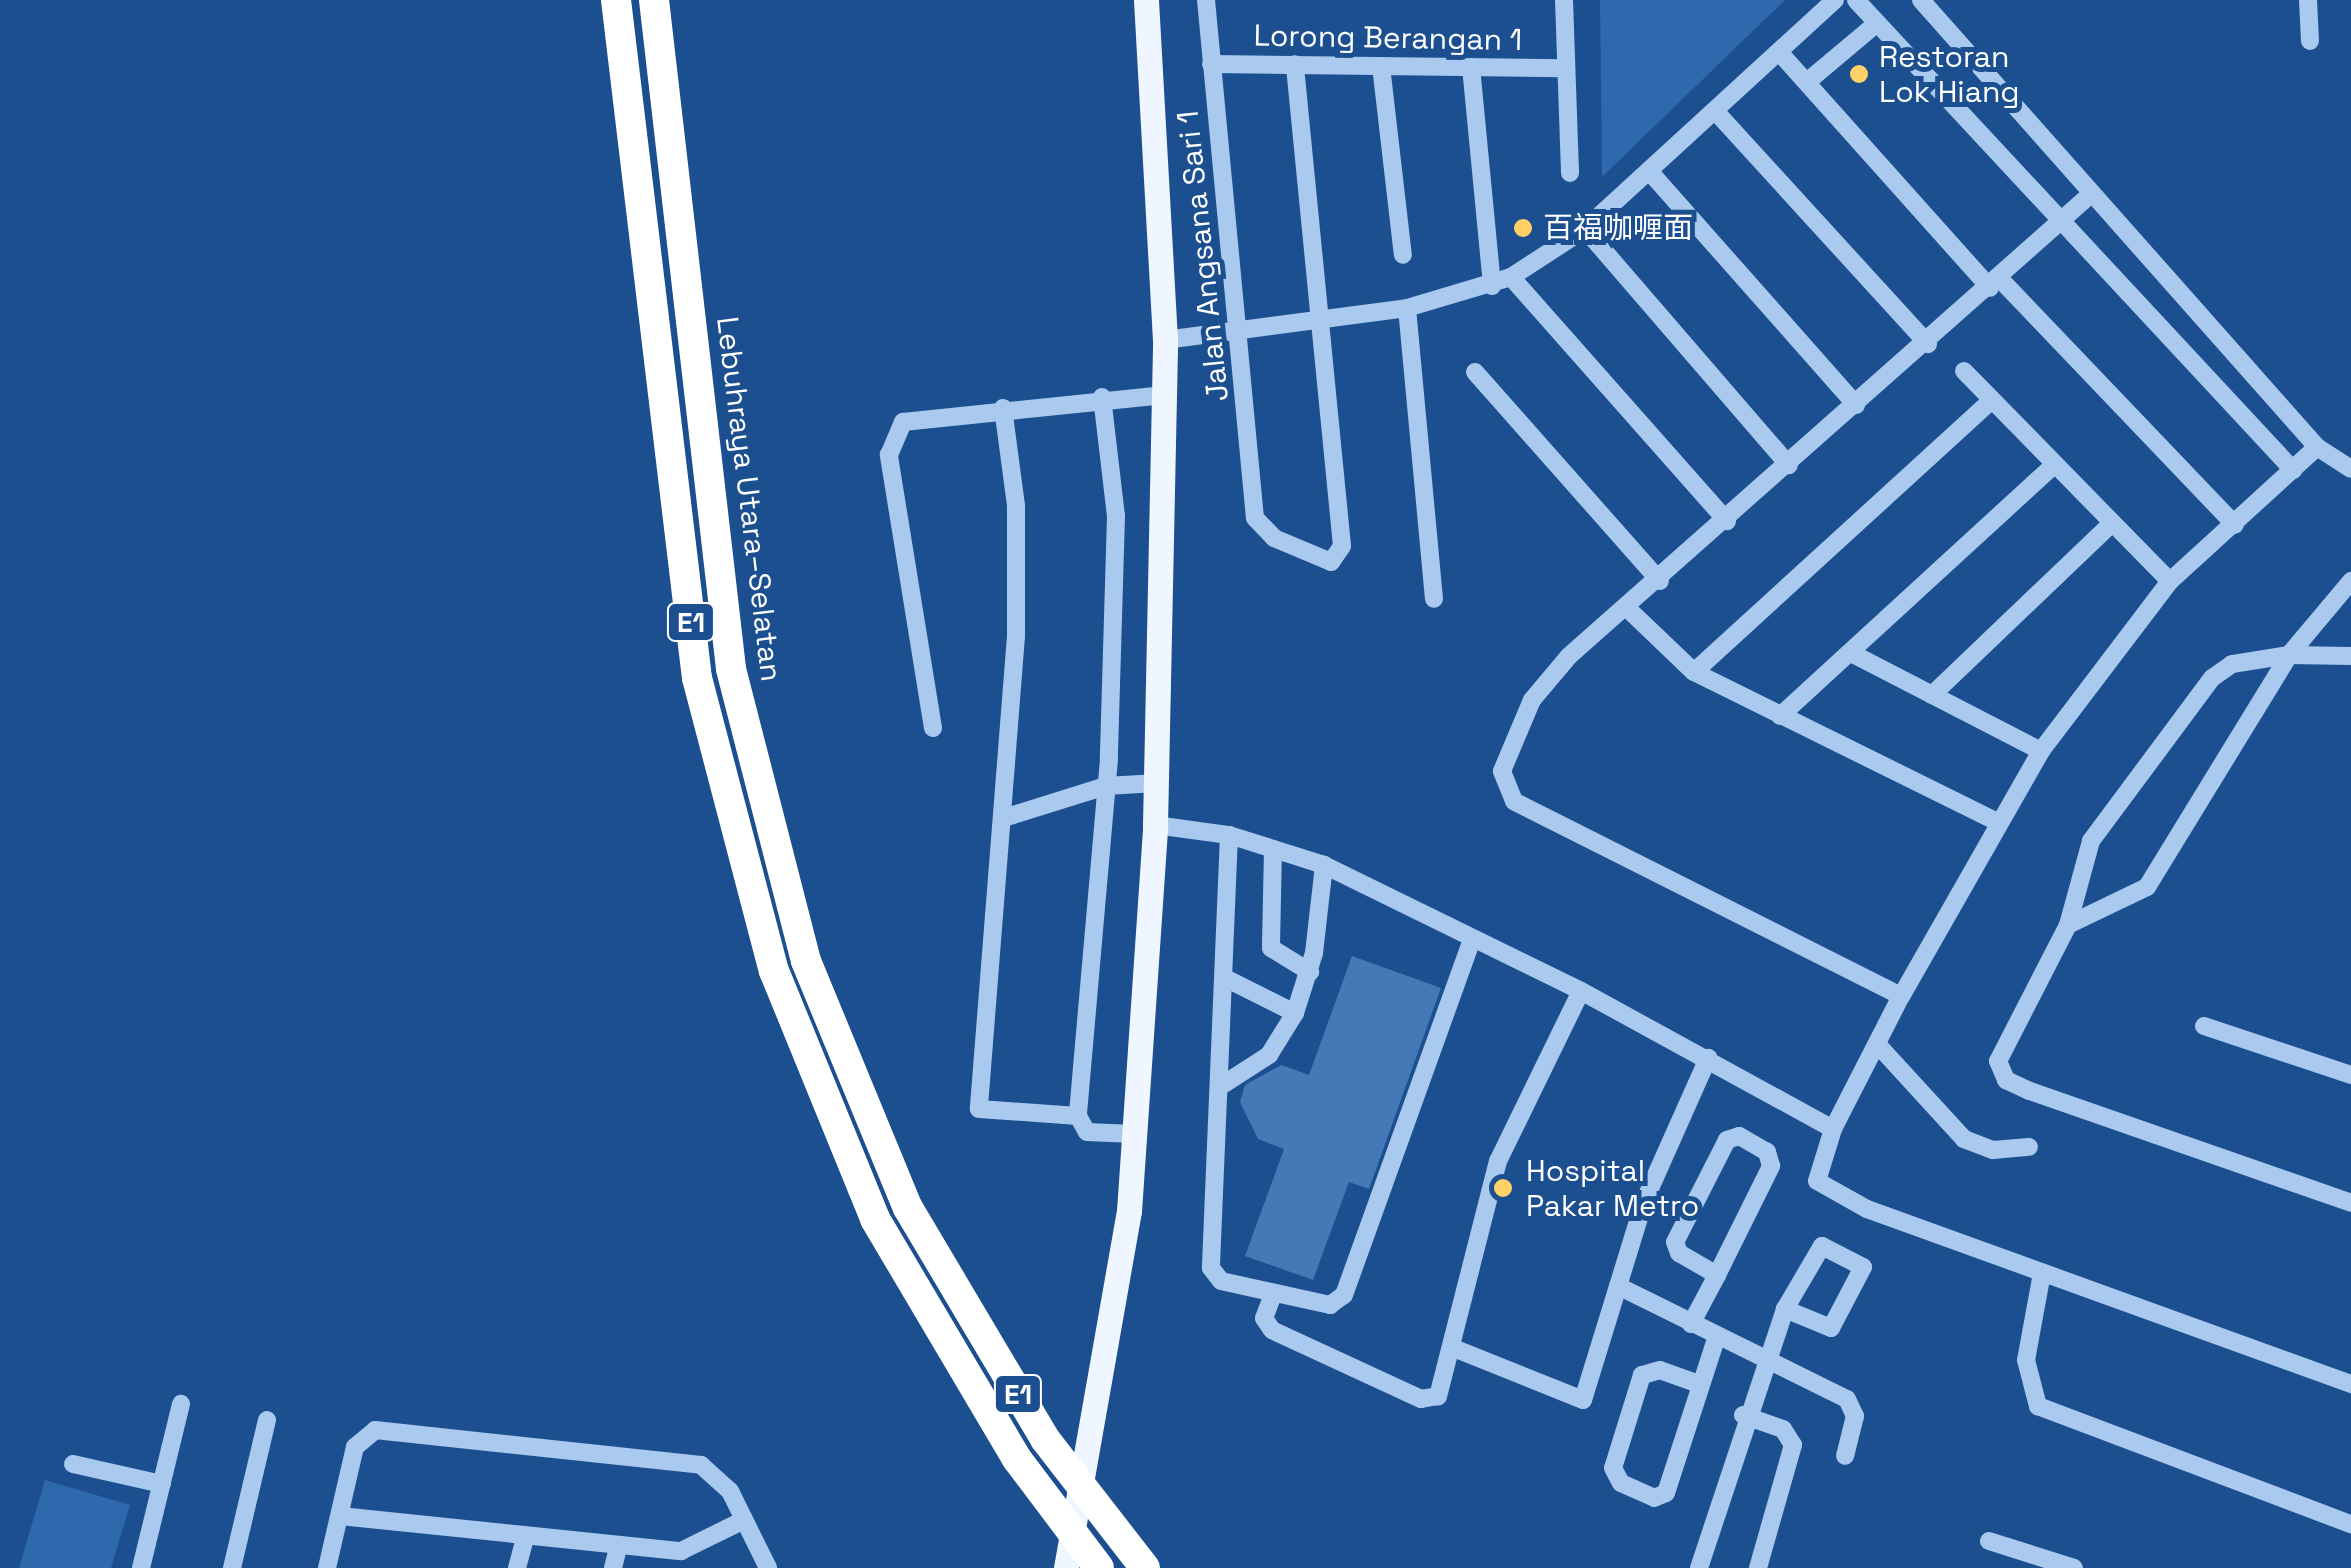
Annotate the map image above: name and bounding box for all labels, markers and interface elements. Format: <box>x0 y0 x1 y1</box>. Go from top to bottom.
street label: Lorong Berangan 1 <box>1253 18 1523 58</box>
place label: Restoran Lok Hiang <box>1879 39 2020 110</box>
marker: Restoran Lok Hiang <box>1848 63 1870 85</box>
street label: Jalan Angsana Sari 1 <box>1170 109 1236 403</box>
place label: 百福咖喱面 <box>1543 210 1693 246</box>
marker: 百福咖喱面 <box>1512 217 1534 239</box>
street label: Lebuhraya Utara–Selatan <box>709 315 789 683</box>
road number: E1 <box>666 599 716 645</box>
place label: Hospital Pakar Metro <box>1526 1153 1699 1224</box>
marker: Hospital Pakar Metro <box>1490 1175 1516 1201</box>
road number: E1 <box>993 1371 1043 1417</box>

